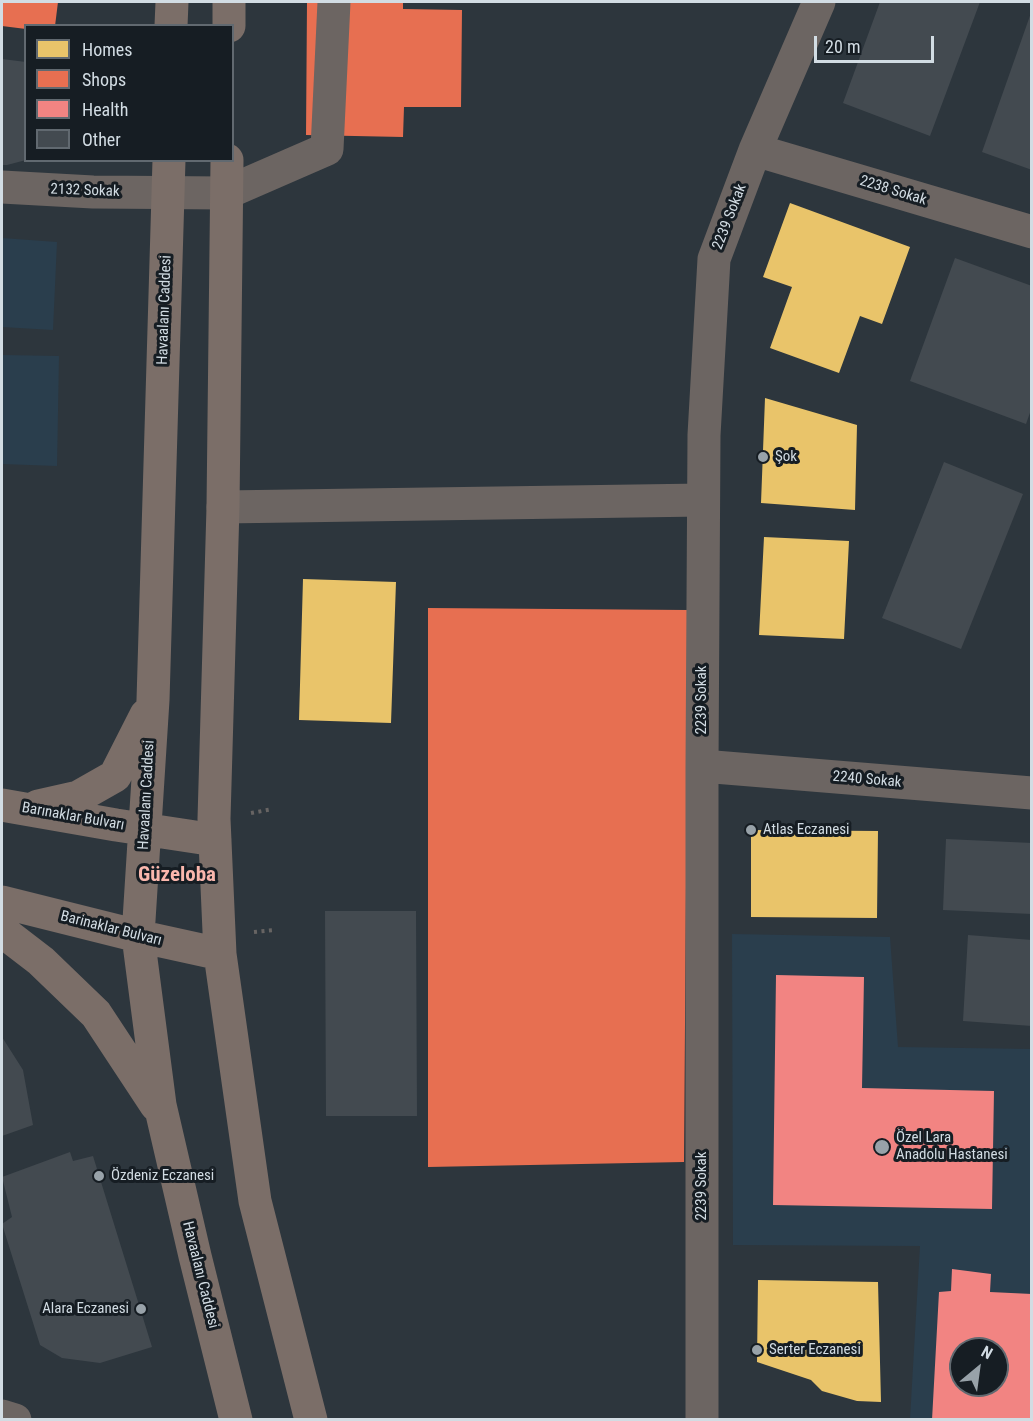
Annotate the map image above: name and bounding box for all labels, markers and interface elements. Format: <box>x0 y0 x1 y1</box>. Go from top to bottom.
legend <box>24 24 234 162</box>
scale bar <box>817 24 937 62</box>
text: 20 m <box>825 36 860 57</box>
text: Homes <box>82 39 132 60</box>
text: Shops <box>82 69 126 90</box>
text: Health <box>82 99 128 120</box>
text: Other <box>82 129 121 150</box>
street label: 2238 Sokak <box>857 172 929 210</box>
street label: 2132 Sokak <box>50 181 120 201</box>
street label: 2239 Sokak <box>709 182 751 252</box>
street label: Havaalanı Caddesi <box>154 255 176 365</box>
place label: Şok <box>775 448 797 466</box>
marker: Şok <box>756 450 770 464</box>
street label: 2239 Sokak <box>693 665 711 735</box>
street label: Havaalanı Caddesi <box>135 740 159 850</box>
street label: 2240 Sokak <box>832 768 902 792</box>
street label: Barınaklar Bulvarı <box>20 799 126 835</box>
place label: Atlas Eczanesi <box>763 821 849 839</box>
marker: Atlas Eczanesi <box>744 823 758 837</box>
district label: Güzeloba <box>138 863 216 889</box>
street label: Barinaklar Bulvarı <box>59 908 163 950</box>
place label: Özel Lara Anadolu Hastanesi <box>896 1129 1008 1164</box>
marker: Özel Lara Anadolu Hastanesi <box>873 1138 891 1156</box>
street label: 2239 Sokak <box>693 1151 711 1221</box>
place label: Özdeniz Eczanesi <box>111 1167 214 1185</box>
marker: Özdeniz Eczanesi <box>92 1169 106 1183</box>
street label: Havaalanı Caddesi <box>178 1220 222 1330</box>
place label: Alara Eczanesi <box>42 1300 129 1318</box>
marker: Alara Eczanesi <box>134 1302 148 1316</box>
north arrow <box>949 1337 1009 1397</box>
place label: Serter Eczanesi <box>769 1341 861 1359</box>
text: N <box>978 1342 996 1363</box>
marker: Serter Eczanesi <box>750 1343 764 1357</box>

